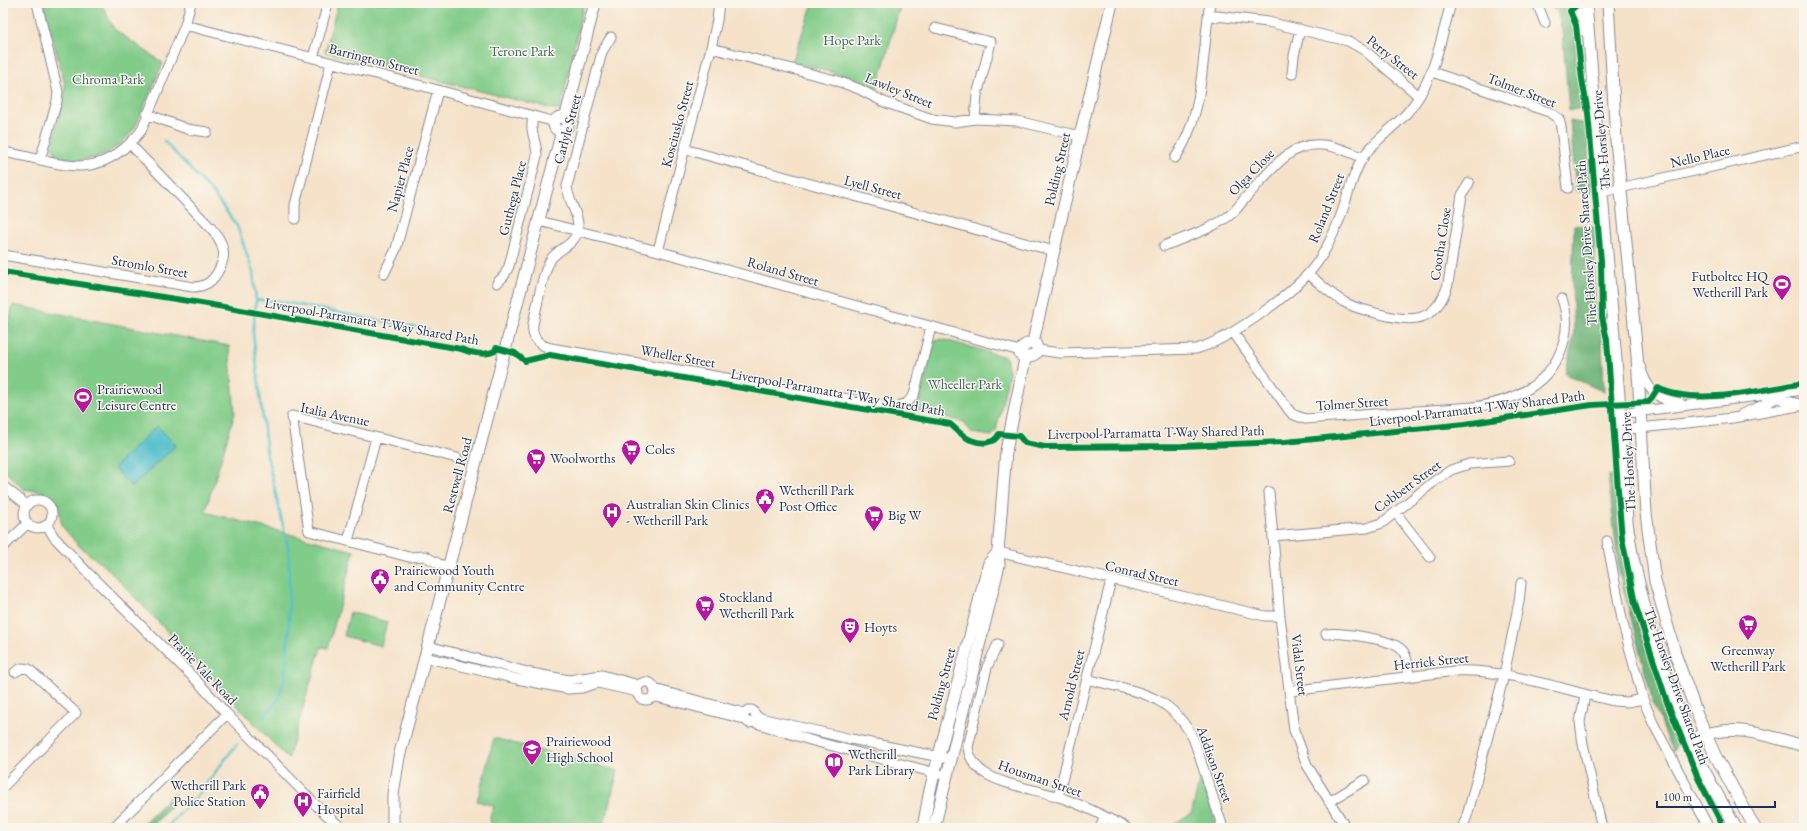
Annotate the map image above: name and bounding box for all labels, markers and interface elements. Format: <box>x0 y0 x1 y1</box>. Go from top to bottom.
park label: Hope Park <box>823 31 881 49</box>
street label: Perry Street <box>1363 31 1423 83</box>
street label: Barrington Street <box>327 39 422 79</box>
park label: Terone Park <box>490 42 555 60</box>
street label: Lawley Street <box>862 68 936 112</box>
street label: Tolmer Street <box>1485 69 1560 112</box>
park label: Chroma Park <box>72 70 144 88</box>
street label: Kosciusko Street <box>657 78 697 169</box>
street label: The Horsley Drive <box>1588 89 1614 191</box>
street label: Carlyle Street <box>549 91 585 166</box>
street label: Polding Street <box>1040 130 1074 207</box>
street label: Nello Place <box>1668 140 1732 172</box>
street label: Napier Place <box>383 143 418 214</box>
street label: Olga Close <box>1224 144 1278 199</box>
street label: Guthega Place <box>494 158 530 237</box>
street label: The Horsley Drive Shared Path <box>1571 159 1601 327</box>
street label: Roland Street <box>1304 170 1348 246</box>
street label: Lyell Street <box>842 171 904 203</box>
street label: Cootha Close <box>1425 206 1455 282</box>
street label: Stromlo Street <box>110 250 190 282</box>
street label: Roland Street <box>745 252 821 290</box>
place label: Futboltec HQ Wetherill Park <box>1692 267 1770 301</box>
sports icon: Futboltec HQ Wetherill Park <box>1771 273 1793 301</box>
street label: Liverpool-Parramatta T-Way Shared Path <box>263 293 481 349</box>
street label: Wheller Street <box>639 341 718 372</box>
street label: Liverpool-Parramatta T-Way Shared Path <box>729 364 947 420</box>
park label: Wheeller Park <box>928 375 1003 393</box>
place label: Prairiewood Leisure Centre <box>97 380 177 414</box>
sports icon: Prairiewood Leisure Centre <box>72 386 94 414</box>
street label: Liverpool-Parramatta T-Way Shared Path <box>1368 386 1586 430</box>
street label: Tolmer Street <box>1315 391 1389 415</box>
street label: Italia Avenue <box>299 398 372 430</box>
street label: The Horsley Drive <box>1616 411 1640 512</box>
street label: Liverpool-Parramatta T-Way Shared Path <box>1047 421 1265 443</box>
street label: Restwell Road <box>438 434 476 515</box>
supermarket icon: Coles <box>620 438 642 466</box>
place label: Coles <box>645 440 675 458</box>
supermarket icon: Woolworths <box>525 447 547 475</box>
place label: Woolworths <box>550 449 616 467</box>
street label: Cobbett Street <box>1370 455 1445 517</box>
place label: Wetherill Park Post Office <box>779 481 855 515</box>
public building icon: Wetherill Park Post Office <box>754 487 776 515</box>
place label: Australian Skin Clinics - Wetherill Park <box>625 495 750 529</box>
hospital icon: Australian Skin Clinics - Wetherill Park <box>601 501 623 529</box>
supermarket icon: Big W <box>863 504 885 532</box>
place label: Big W <box>888 506 923 524</box>
street label: Conrad Street <box>1103 556 1181 590</box>
place label: Prairiewood Youth and Community Centre <box>394 561 525 595</box>
public building icon: Prairiewood Youth and Community Centre <box>369 567 391 595</box>
place label: Stockland Wetherill Park <box>719 588 795 622</box>
supermarket icon: Stockland Wetherill Park <box>694 594 716 622</box>
street label: The Horsley Drive Shared Path <box>1640 605 1714 767</box>
supermarket icon: Greenway Wetherill Park <box>1737 613 1759 641</box>
theatre icon: Hoyts <box>839 616 861 644</box>
place label: Hoyts <box>864 618 897 636</box>
street label: Prairie Vale Road <box>164 630 242 709</box>
street label: Vidal Street <box>1287 633 1313 698</box>
place label: Greenway Wetherill Park <box>1710 641 1786 675</box>
street label: Polding Street <box>923 645 960 722</box>
street label: Arnold Street <box>1053 647 1089 723</box>
street label: Herrick Street <box>1393 648 1470 674</box>
street label: Addison Street <box>1193 723 1237 805</box>
place label: Prairiewood High School <box>546 732 614 766</box>
school or university icon: Prairiewood High School <box>521 738 543 766</box>
place label: Wetherill Park Library <box>848 745 915 779</box>
library icon: Wetherill Park Library <box>823 751 845 779</box>
street label: Housman Street <box>996 755 1085 801</box>
place label: Wetherill Park Police Station <box>171 776 247 810</box>
public building icon: Wetherill Park Police Station <box>249 782 271 810</box>
scale bar <box>1657 783 1775 809</box>
place label: Fairfield Hospital <box>317 784 364 818</box>
text: 100 m <box>1663 789 1693 805</box>
hospital icon: Fairfield Hospital <box>292 790 314 818</box>

